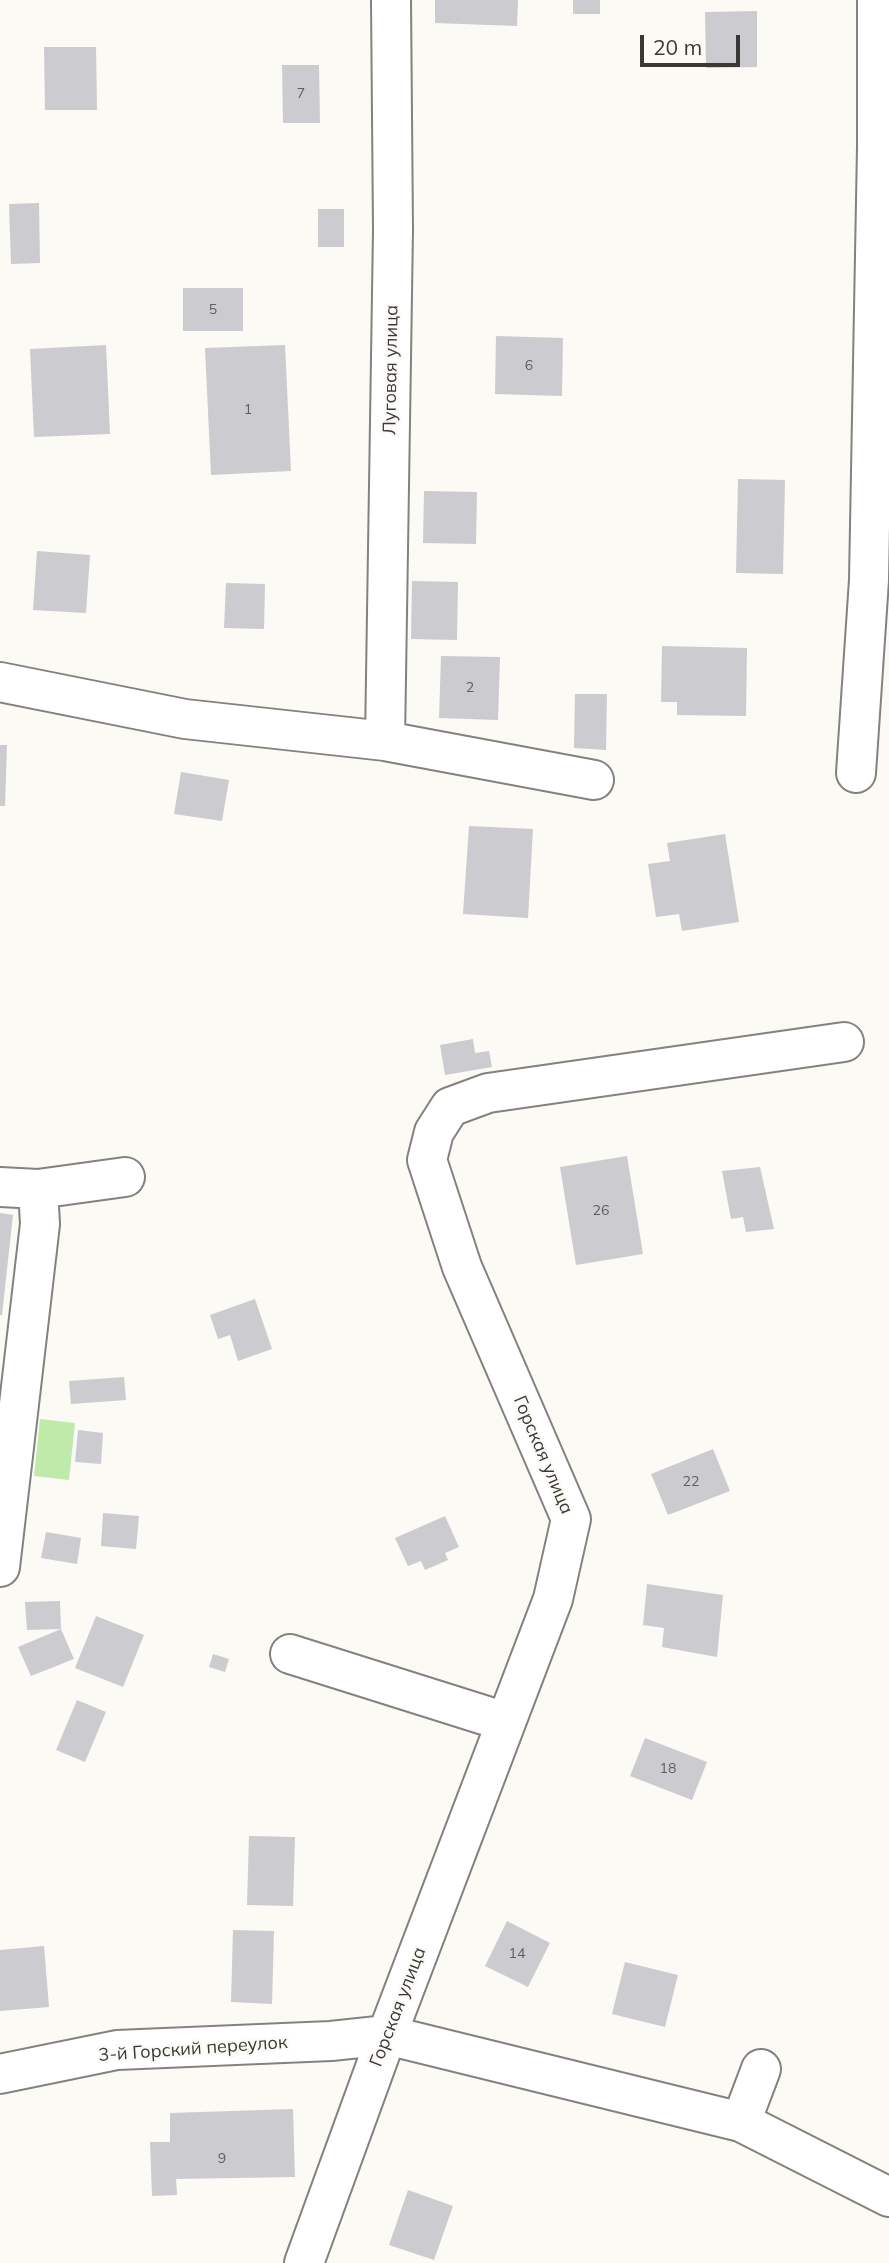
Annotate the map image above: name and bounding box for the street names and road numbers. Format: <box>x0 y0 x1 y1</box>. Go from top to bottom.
street label: Луговая улица <box>379 305 403 435</box>
street label: Горская улица <box>508 1393 578 1517</box>
street label: Горская улица <box>365 1944 431 2070</box>
street label: 3-й Горский переулок <box>98 2032 288 2066</box>

